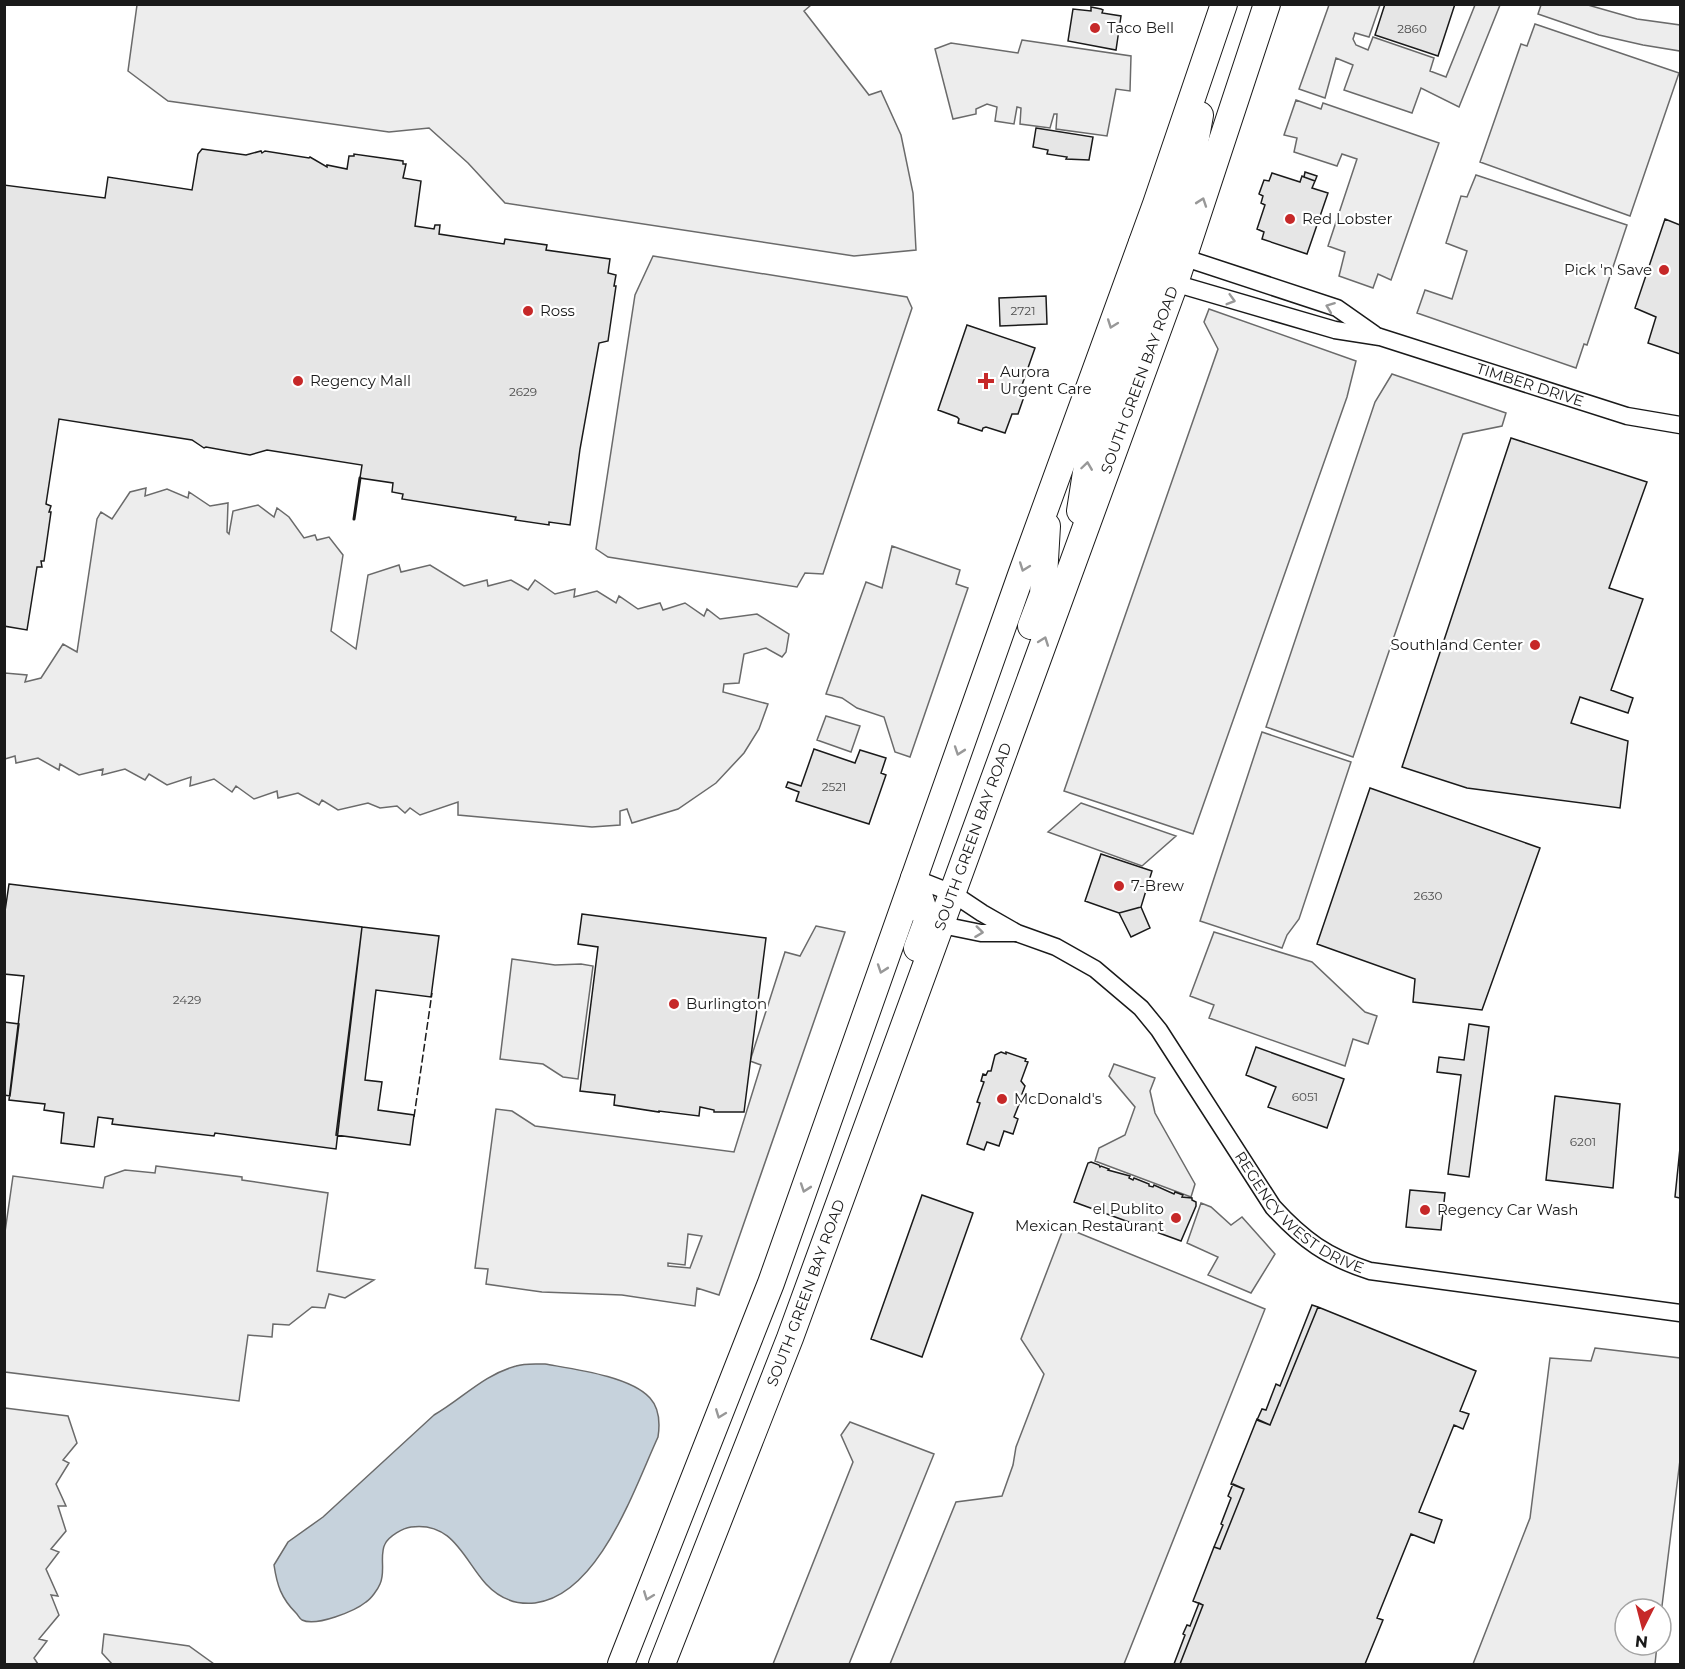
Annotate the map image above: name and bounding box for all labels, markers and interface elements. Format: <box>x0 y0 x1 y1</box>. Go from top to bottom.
place label: Taco Bell <box>1107 18 1174 37</box>
marker: Taco Bell <box>1088 21 1102 35</box>
house number: 2860 <box>1397 21 1427 36</box>
one-way arrow <box>1195 197 1208 208</box>
place label: Red Lobster <box>1302 209 1393 228</box>
marker: Red Lobster <box>1283 212 1297 226</box>
place label: Pick 'n Save <box>1564 260 1652 279</box>
marker: Pick 'n Save <box>1657 263 1671 277</box>
street label: SOUTH GREEN BAY ROAD <box>1096 283 1182 476</box>
one-way arrow <box>1226 292 1236 305</box>
place label: Ross <box>540 301 575 320</box>
one-way arrow <box>1326 301 1336 314</box>
house number: 2721 <box>1010 303 1036 318</box>
marker: Ross <box>521 304 535 318</box>
one-way arrow <box>1106 319 1119 329</box>
street label: TIMBER DRIVE <box>1474 358 1586 411</box>
place label: Aurora Urgent Care <box>1000 362 1091 398</box>
place label: Regency Mall <box>310 371 411 390</box>
marker: Aurora Urgent Care <box>977 372 995 390</box>
marker: Regency Mall <box>291 374 305 388</box>
house number: 2629 <box>509 384 537 399</box>
one-way arrow <box>1080 461 1092 471</box>
one-way arrow <box>1018 561 1031 572</box>
place label: Southland Center <box>1391 635 1523 654</box>
one-way arrow <box>1037 636 1050 646</box>
marker: Southland Center <box>1528 638 1542 652</box>
street label: SOUTH GREEN BAY ROAD <box>930 740 1015 933</box>
one-way arrow <box>953 745 966 756</box>
house number: 2521 <box>822 779 846 794</box>
place label: 7-Brew <box>1131 876 1185 895</box>
marker: 7-Brew <box>1112 879 1126 893</box>
house number: 2630 <box>1414 888 1442 903</box>
one-way arrow <box>974 925 983 938</box>
one-way arrow <box>876 963 889 974</box>
house number: 2429 <box>173 992 201 1007</box>
place label: Burlington <box>686 994 767 1013</box>
marker: Burlington <box>667 997 681 1011</box>
place label: McDonald's <box>1014 1089 1102 1108</box>
house number: 6051 <box>1292 1089 1318 1104</box>
marker: McDonald's <box>995 1092 1009 1106</box>
house number: 6201 <box>1570 1134 1596 1149</box>
street label: REGENCY WEST DRIVE <box>1231 1148 1367 1277</box>
one-way arrow <box>799 1182 812 1193</box>
street label: SOUTH GREEN BAY ROAD <box>762 1197 849 1389</box>
place label: el Publito Mexican Restaurant <box>1015 1199 1164 1235</box>
place label: Regency Car Wash <box>1437 1200 1578 1219</box>
marker: Regency Car Wash <box>1418 1203 1432 1217</box>
marker: el Publito Mexican Restaurant <box>1169 1211 1183 1225</box>
one-way arrow <box>714 1408 727 1419</box>
one-way arrow <box>643 1589 655 1600</box>
north arrow <box>1613 1597 1673 1657</box>
text: N <box>1634 1631 1649 1652</box>

